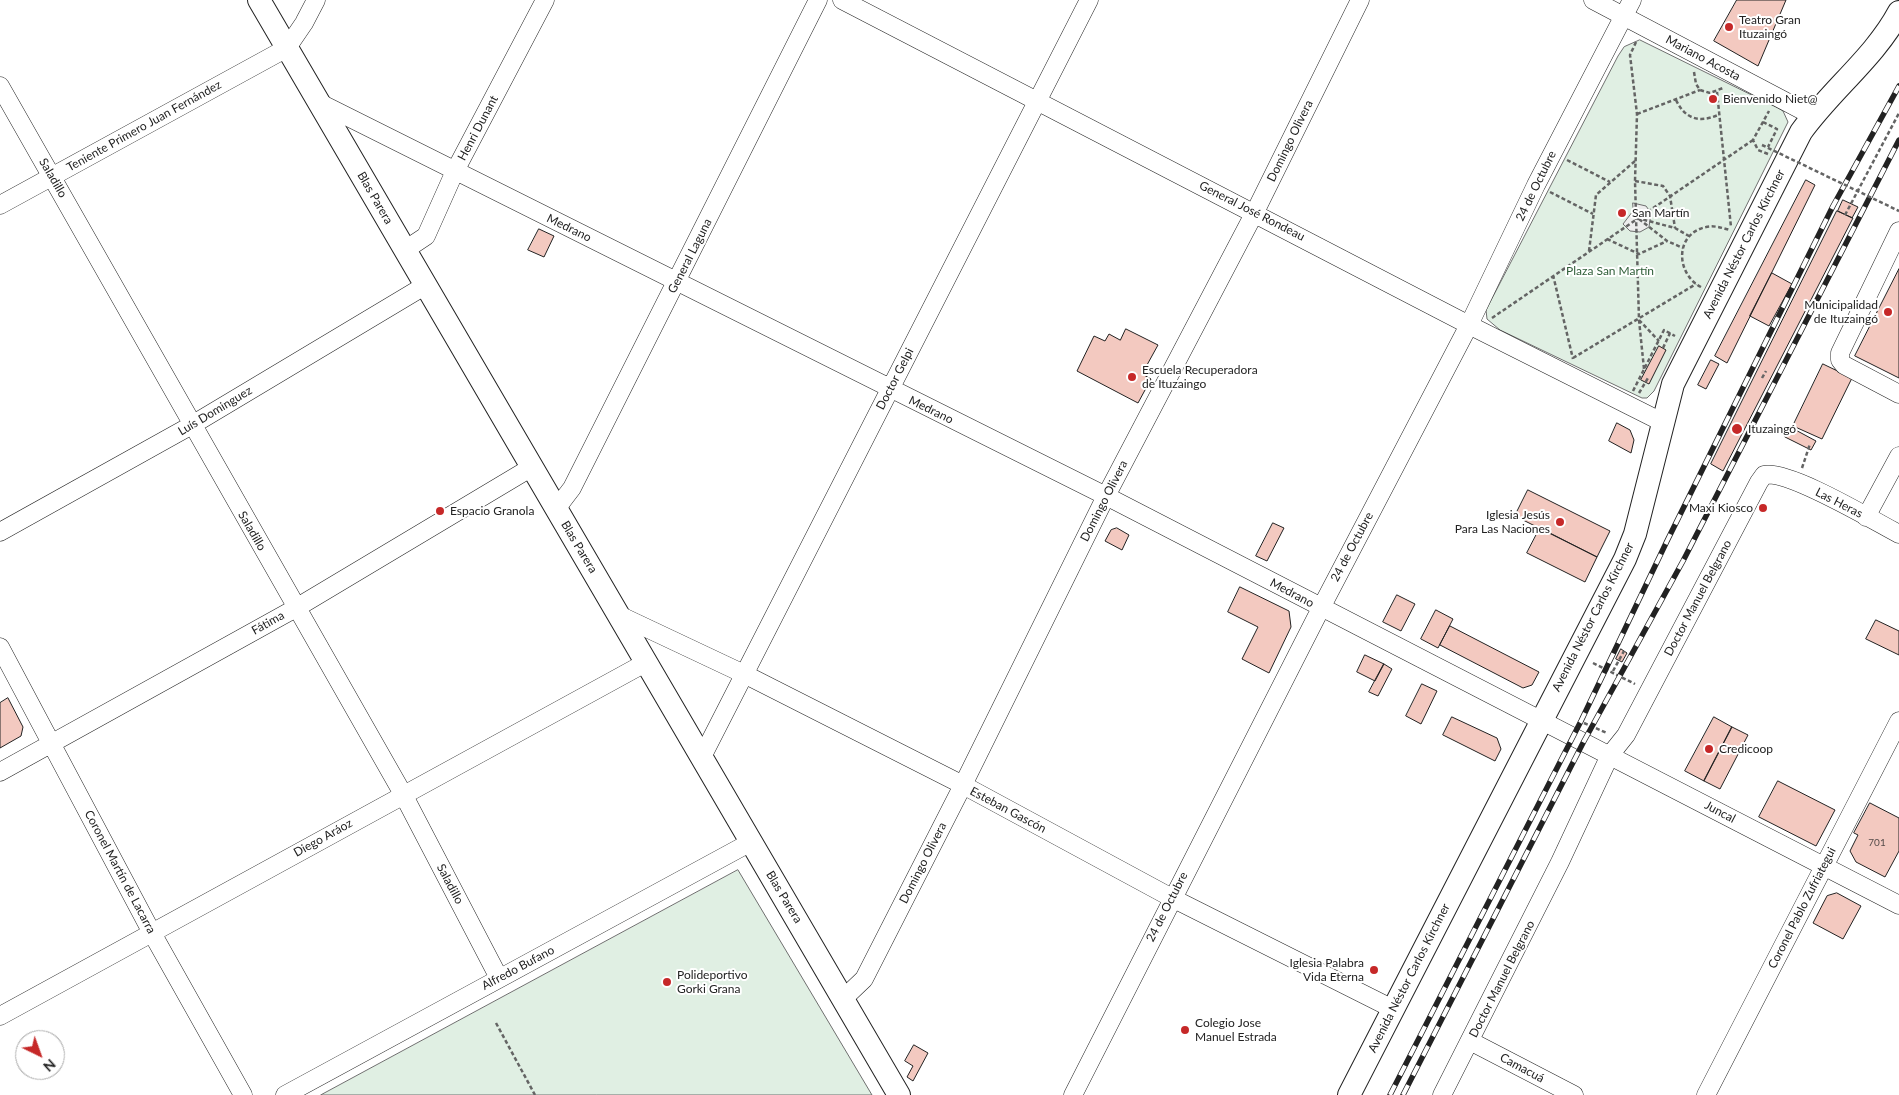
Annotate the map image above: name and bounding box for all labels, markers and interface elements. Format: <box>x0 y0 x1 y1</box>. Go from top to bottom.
place label: Teatro Gran Ituzaingó <box>1739 13 1801 41</box>
marker: Teatro Gran Ituzaingó <box>1723 21 1735 33</box>
street label: Mariano Acosta <box>1663 32 1743 84</box>
street label: Teniente Primero Juan Fernández <box>64 77 224 175</box>
place label: Bienvenido Niet@ <box>1723 92 1818 106</box>
street label: Henri Dunant <box>455 93 501 163</box>
marker: Bienvenido Niet@ <box>1707 93 1719 105</box>
street label: Domingo Olivera <box>1264 98 1316 184</box>
street label: 24 de Octubre <box>1513 148 1559 224</box>
street label: Saladillo <box>36 156 70 200</box>
street label: Avenida Néstor Carlos Kirchner <box>1700 167 1788 321</box>
street label: Blas Parera <box>354 169 396 227</box>
street label: General José Rondeau <box>1197 178 1307 244</box>
place label: San Martín <box>1632 206 1690 220</box>
marker: San Martín <box>1616 207 1628 219</box>
street label: Medrano <box>544 211 594 245</box>
street label: General Laguna <box>665 216 715 296</box>
park label: Plaza San Martín <box>1566 264 1654 278</box>
place label: Municipalidad de Ituzaingó <box>1804 298 1878 326</box>
marker: Municipalidad de Ituzaingó <box>1882 306 1894 318</box>
street label: Doctor Gelpi <box>873 346 917 412</box>
place label: Escuela Recuperadora de Ituzaingo <box>1142 363 1258 391</box>
marker: Escuela Recuperadora de Ituzaingo <box>1126 371 1138 383</box>
street label: Luís Dominguez <box>175 383 255 439</box>
street label: Medrano <box>906 393 956 427</box>
marker: Ituzaingó <box>1730 422 1744 436</box>
place label: Ituzaingó <box>1748 422 1796 436</box>
street label: Domingo Olivera <box>1077 458 1131 544</box>
street label: Las Heras <box>1813 485 1865 521</box>
place label: Maxi Kiosco <box>1689 501 1753 515</box>
marker: Maxi Kiosco <box>1757 502 1769 514</box>
place label: Espacio Granola <box>450 504 534 518</box>
marker: Espacio Granola <box>434 505 446 517</box>
place label: Iglesia Jesús Para Las Naciones <box>1455 508 1550 536</box>
street label: Saladillo <box>235 509 269 553</box>
street label: 24 de Octubre <box>1328 510 1376 584</box>
marker: Iglesia Jesús Para Las Naciones <box>1554 516 1566 528</box>
street label: Blas Parera <box>558 518 600 576</box>
street label: Doctor Manuel Belgrano <box>1661 537 1735 659</box>
street label: Avenida Néstor Carlos Kirchner <box>1549 540 1637 694</box>
street label: Medrano <box>1268 575 1316 611</box>
street label: Fátima <box>249 608 287 638</box>
place label: Credicoop <box>1719 742 1773 756</box>
marker: Credicoop <box>1703 743 1715 755</box>
street label: Esteban Gascón <box>967 784 1049 836</box>
street label: Juncal <box>1702 798 1738 826</box>
street label: Coronel Martín de Lacarra <box>81 808 159 936</box>
street label: Diego Aráoz <box>291 816 355 860</box>
street label: Domingo Olivera <box>896 820 950 906</box>
house number: 701 <box>1868 837 1886 849</box>
street label: Coronel Pablo Zufriategui <box>1765 845 1839 971</box>
street label: Saladillo <box>433 862 467 906</box>
street label: Blas Parera <box>763 868 805 926</box>
street label: 24 de Octubre <box>1143 870 1191 944</box>
street label: Avenida Néstor Carlos Kirchner <box>1365 901 1453 1055</box>
street label: Doctor Manuel Belgrano <box>1466 918 1538 1040</box>
street label: Alfredo Bufano <box>479 943 557 993</box>
place label: Iglesia Palabra Vida Eterna <box>1290 956 1364 984</box>
marker: Iglesia Palabra Vida Eterna <box>1368 964 1380 976</box>
place label: Polideportivo Gorki Grana <box>677 968 748 996</box>
marker: Polideportivo Gorki Grana <box>661 976 673 988</box>
place label: Colegio Jose Manuel Estrada <box>1195 1016 1277 1044</box>
marker: Colegio Jose Manuel Estrada <box>1179 1024 1191 1036</box>
north arrow <box>15 1030 65 1080</box>
street label: Camacuá <box>1497 1050 1547 1086</box>
text: N <box>40 1056 59 1076</box>

